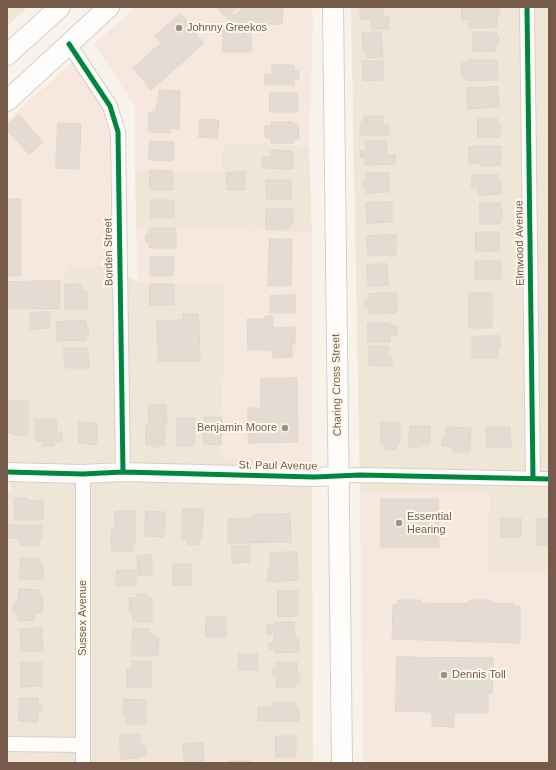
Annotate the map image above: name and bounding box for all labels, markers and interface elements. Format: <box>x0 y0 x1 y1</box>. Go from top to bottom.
place label: Johnny Greekos <box>187 21 267 35</box>
marker: Johnny Greekos <box>174 23 184 33</box>
street label: Elmwood Avenue <box>513 200 527 286</box>
street label: Borden Street <box>102 218 116 286</box>
street label: Charing Cross Street <box>330 334 344 436</box>
place label: Benjamin Moore <box>197 421 277 435</box>
marker: Benjamin Moore <box>280 423 290 433</box>
street label: St. Paul Avenue <box>239 459 317 473</box>
place label: Essential Hearing <box>407 510 452 536</box>
marker: Essential Hearing <box>394 518 404 528</box>
street label: Sussex Avenue <box>76 580 90 656</box>
place label: Dennis Toll <box>452 668 506 682</box>
marker: Dennis Toll <box>439 670 449 680</box>

